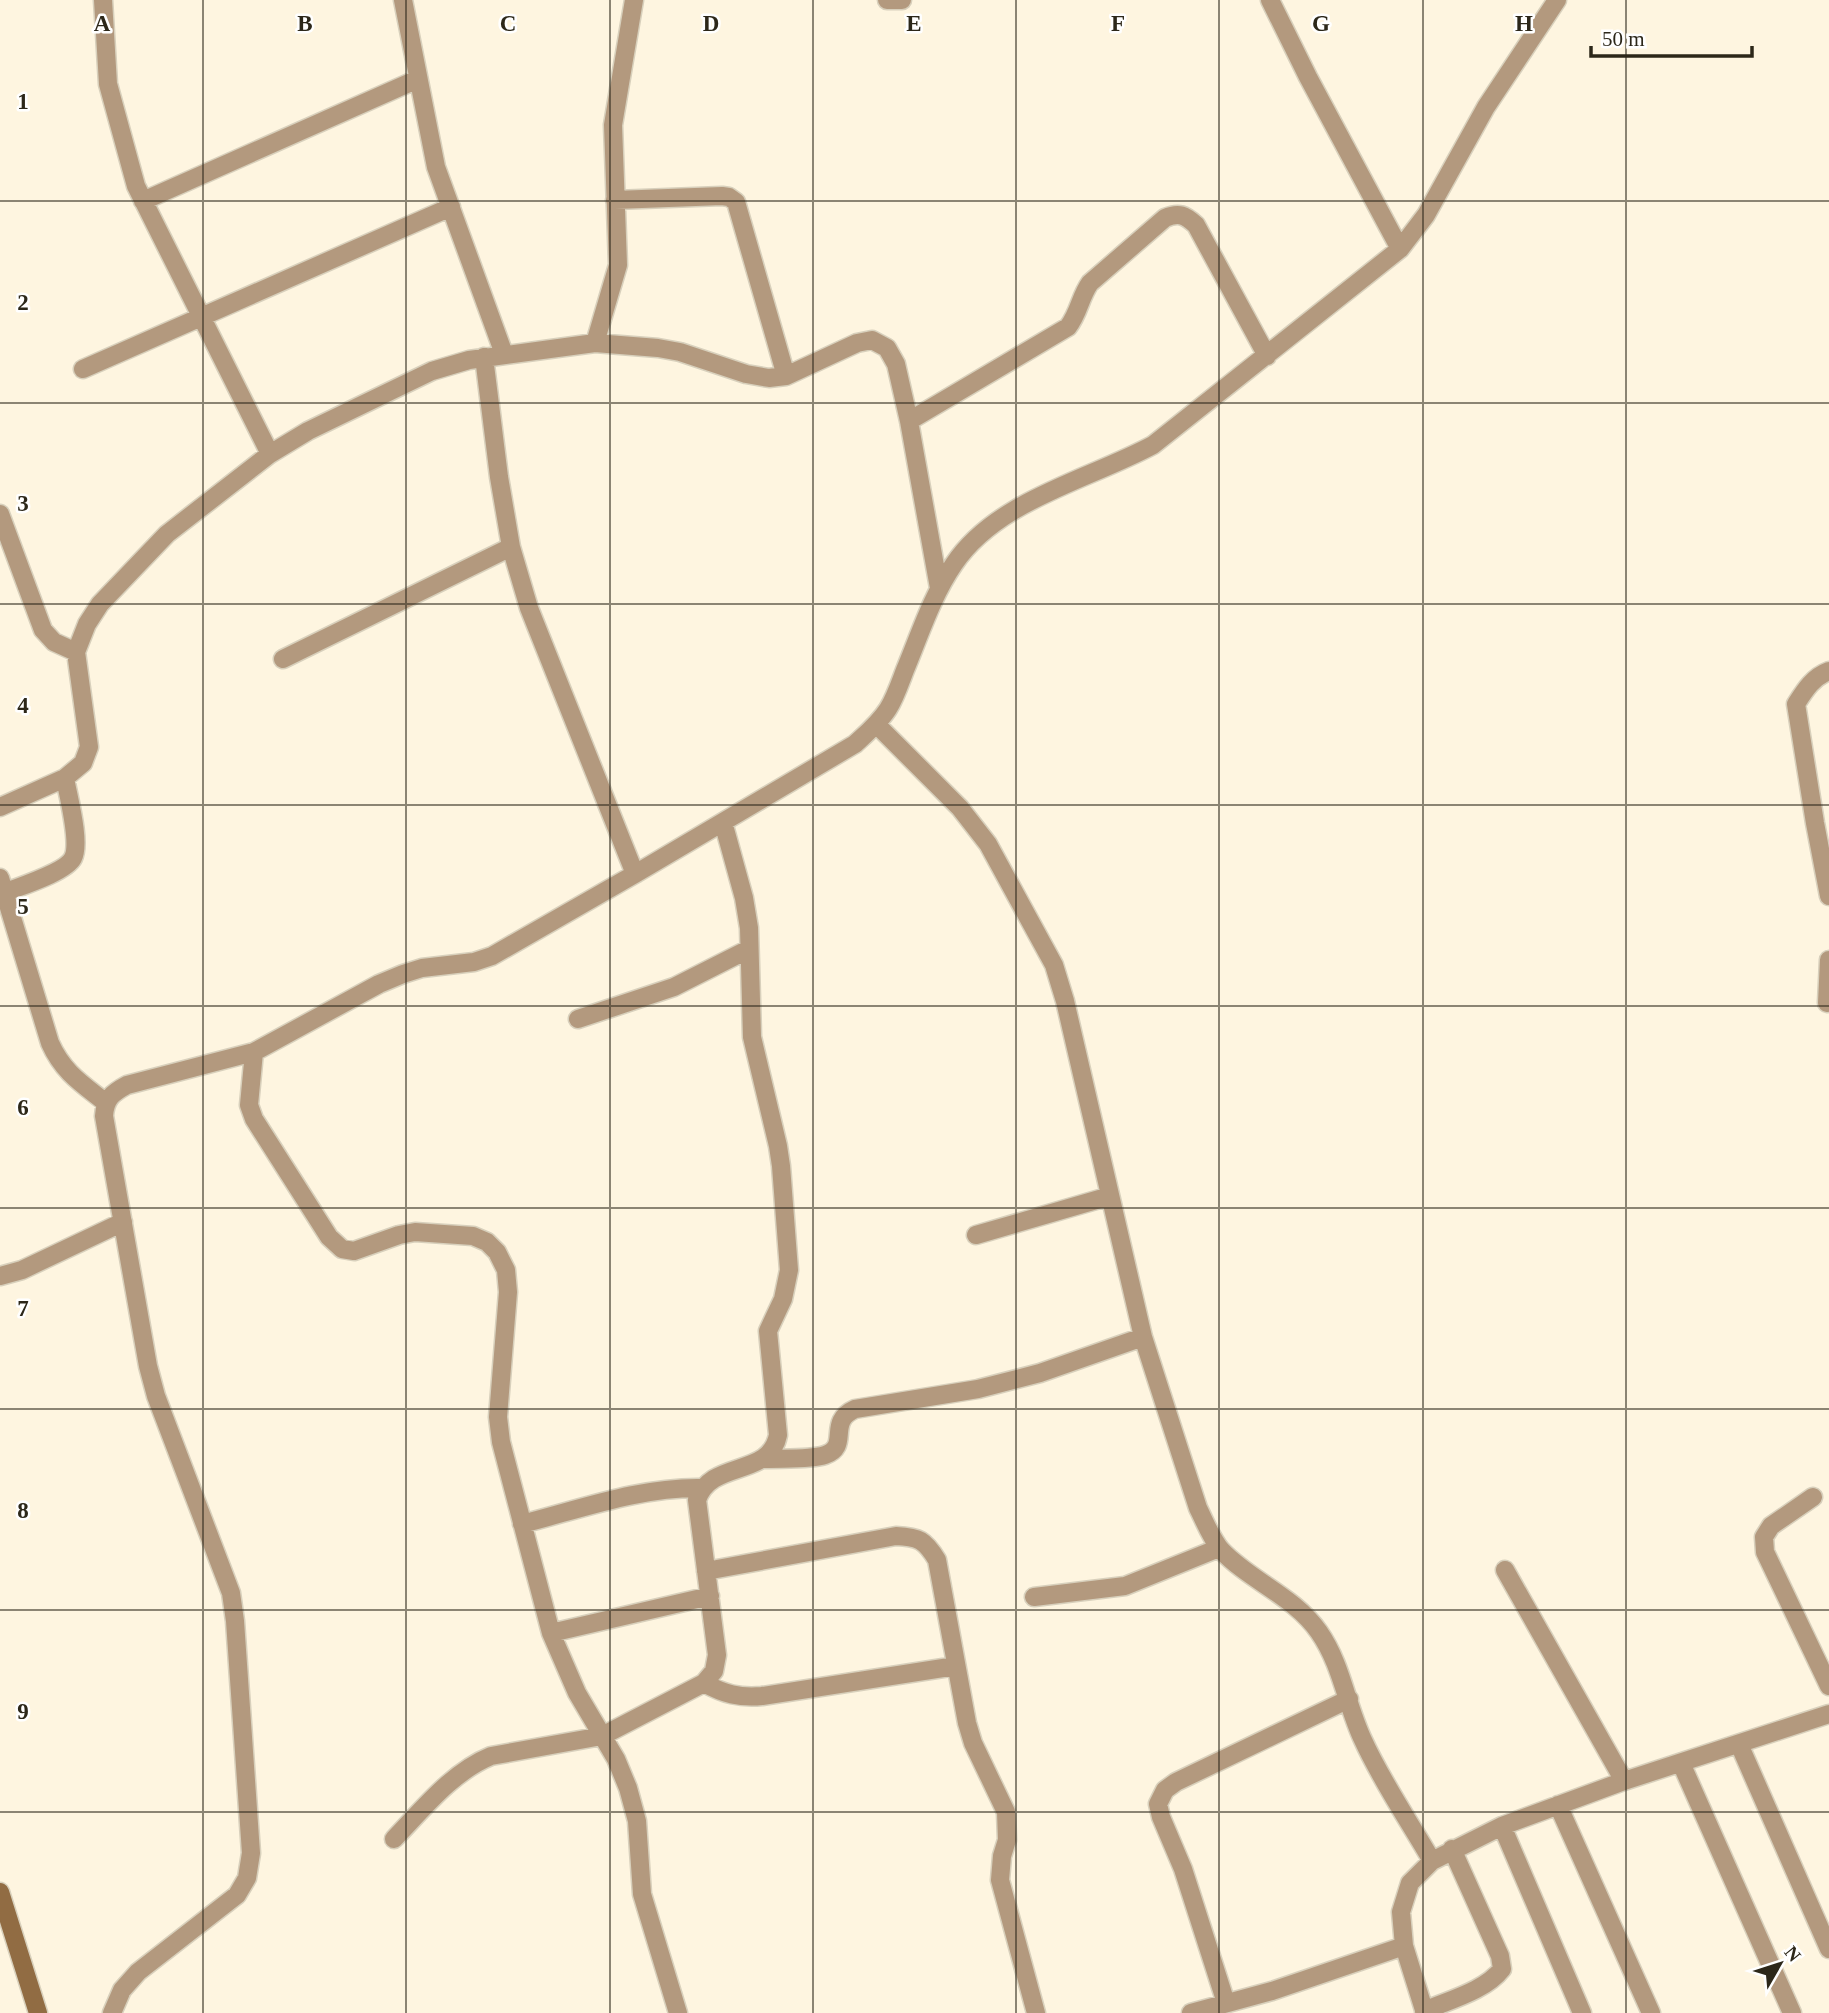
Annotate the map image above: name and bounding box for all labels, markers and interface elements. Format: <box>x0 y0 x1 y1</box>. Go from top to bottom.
text: A <box>94 11 111 36</box>
text: B <box>297 11 313 36</box>
text: C <box>500 11 516 36</box>
text: D <box>703 11 719 36</box>
text: E <box>906 11 922 36</box>
text: F <box>1111 11 1125 36</box>
text: G <box>1312 11 1330 36</box>
text: H <box>1515 11 1533 36</box>
scale bar <box>1591 14 1752 58</box>
text: 50 m <box>1602 27 1645 51</box>
text: 1 <box>17 89 29 114</box>
text: 2 <box>17 290 29 315</box>
text: 3 <box>17 491 29 516</box>
text: 4 <box>17 693 29 718</box>
text: 5 <box>17 894 29 919</box>
text: 6 <box>17 1095 29 1120</box>
text: 7 <box>17 1296 29 1321</box>
text: 8 <box>17 1498 29 1523</box>
text: 9 <box>17 1699 29 1724</box>
north arrow <box>1745 1929 1815 1999</box>
text: N <box>1780 1942 1805 1966</box>

